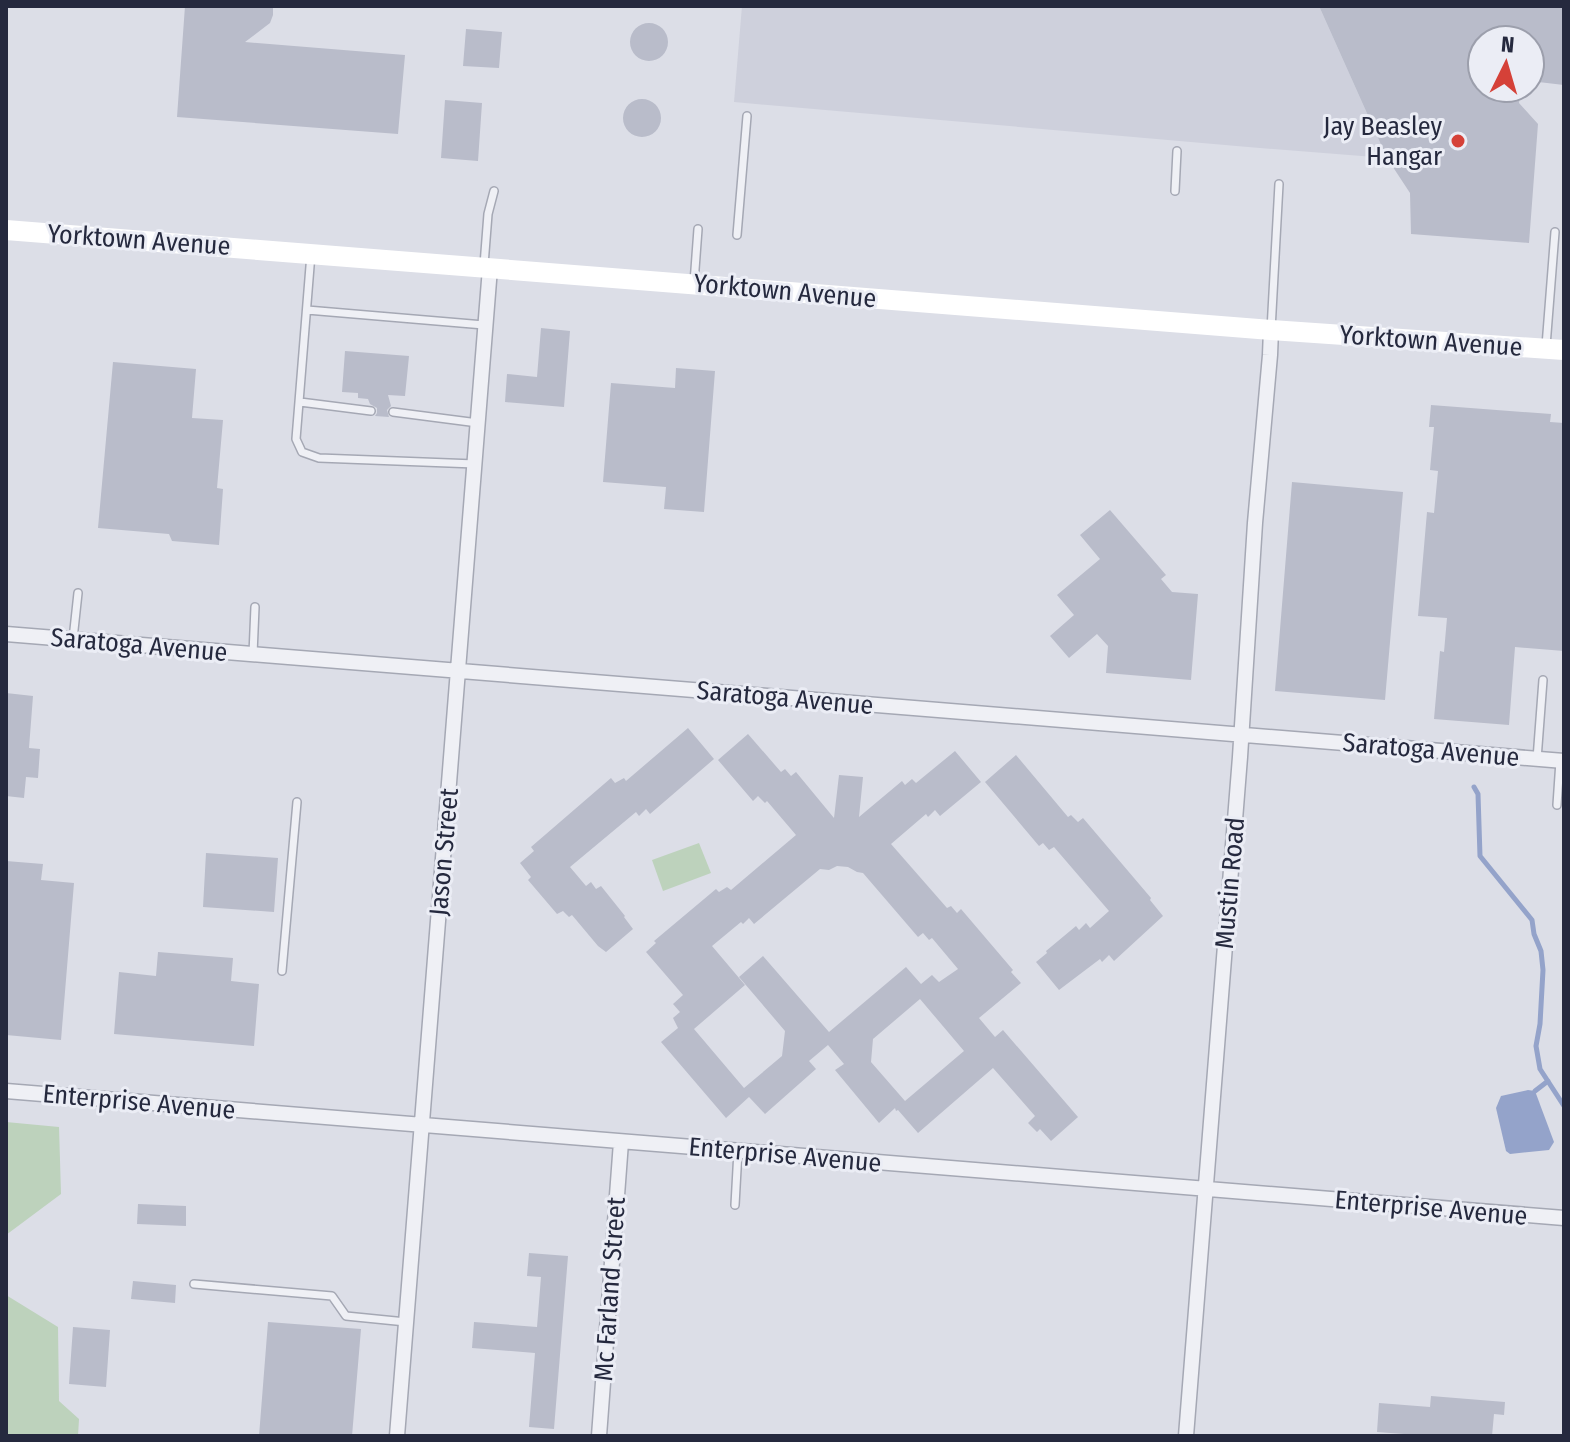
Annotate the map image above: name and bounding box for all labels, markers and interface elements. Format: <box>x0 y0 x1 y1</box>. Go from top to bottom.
north arrow <box>1466 24 1546 104</box>
text: N <box>1500 31 1515 59</box>
place label: Jay Beasley Hangar <box>1323 111 1442 172</box>
marker: Jay Beasley Hangar <box>1449 132 1467 150</box>
street label: Yorktown Avenue <box>47 218 231 262</box>
street label: Yorktown Avenue <box>692 268 878 314</box>
street label: Yorktown Avenue <box>1339 319 1523 363</box>
street label: Saratoga Avenue <box>49 622 229 668</box>
street label: Saratoga Avenue <box>695 675 875 721</box>
street label: Saratoga Avenue <box>1341 727 1521 773</box>
street label: Jason Street <box>423 786 465 917</box>
street label: Mustin Road <box>1209 816 1251 950</box>
street label: Enterprise Avenue <box>41 1078 237 1126</box>
street label: Enterprise Avenue <box>687 1131 883 1179</box>
street label: Enterprise Avenue <box>1333 1184 1529 1232</box>
street label: Mc Farland Street <box>588 1195 632 1382</box>

